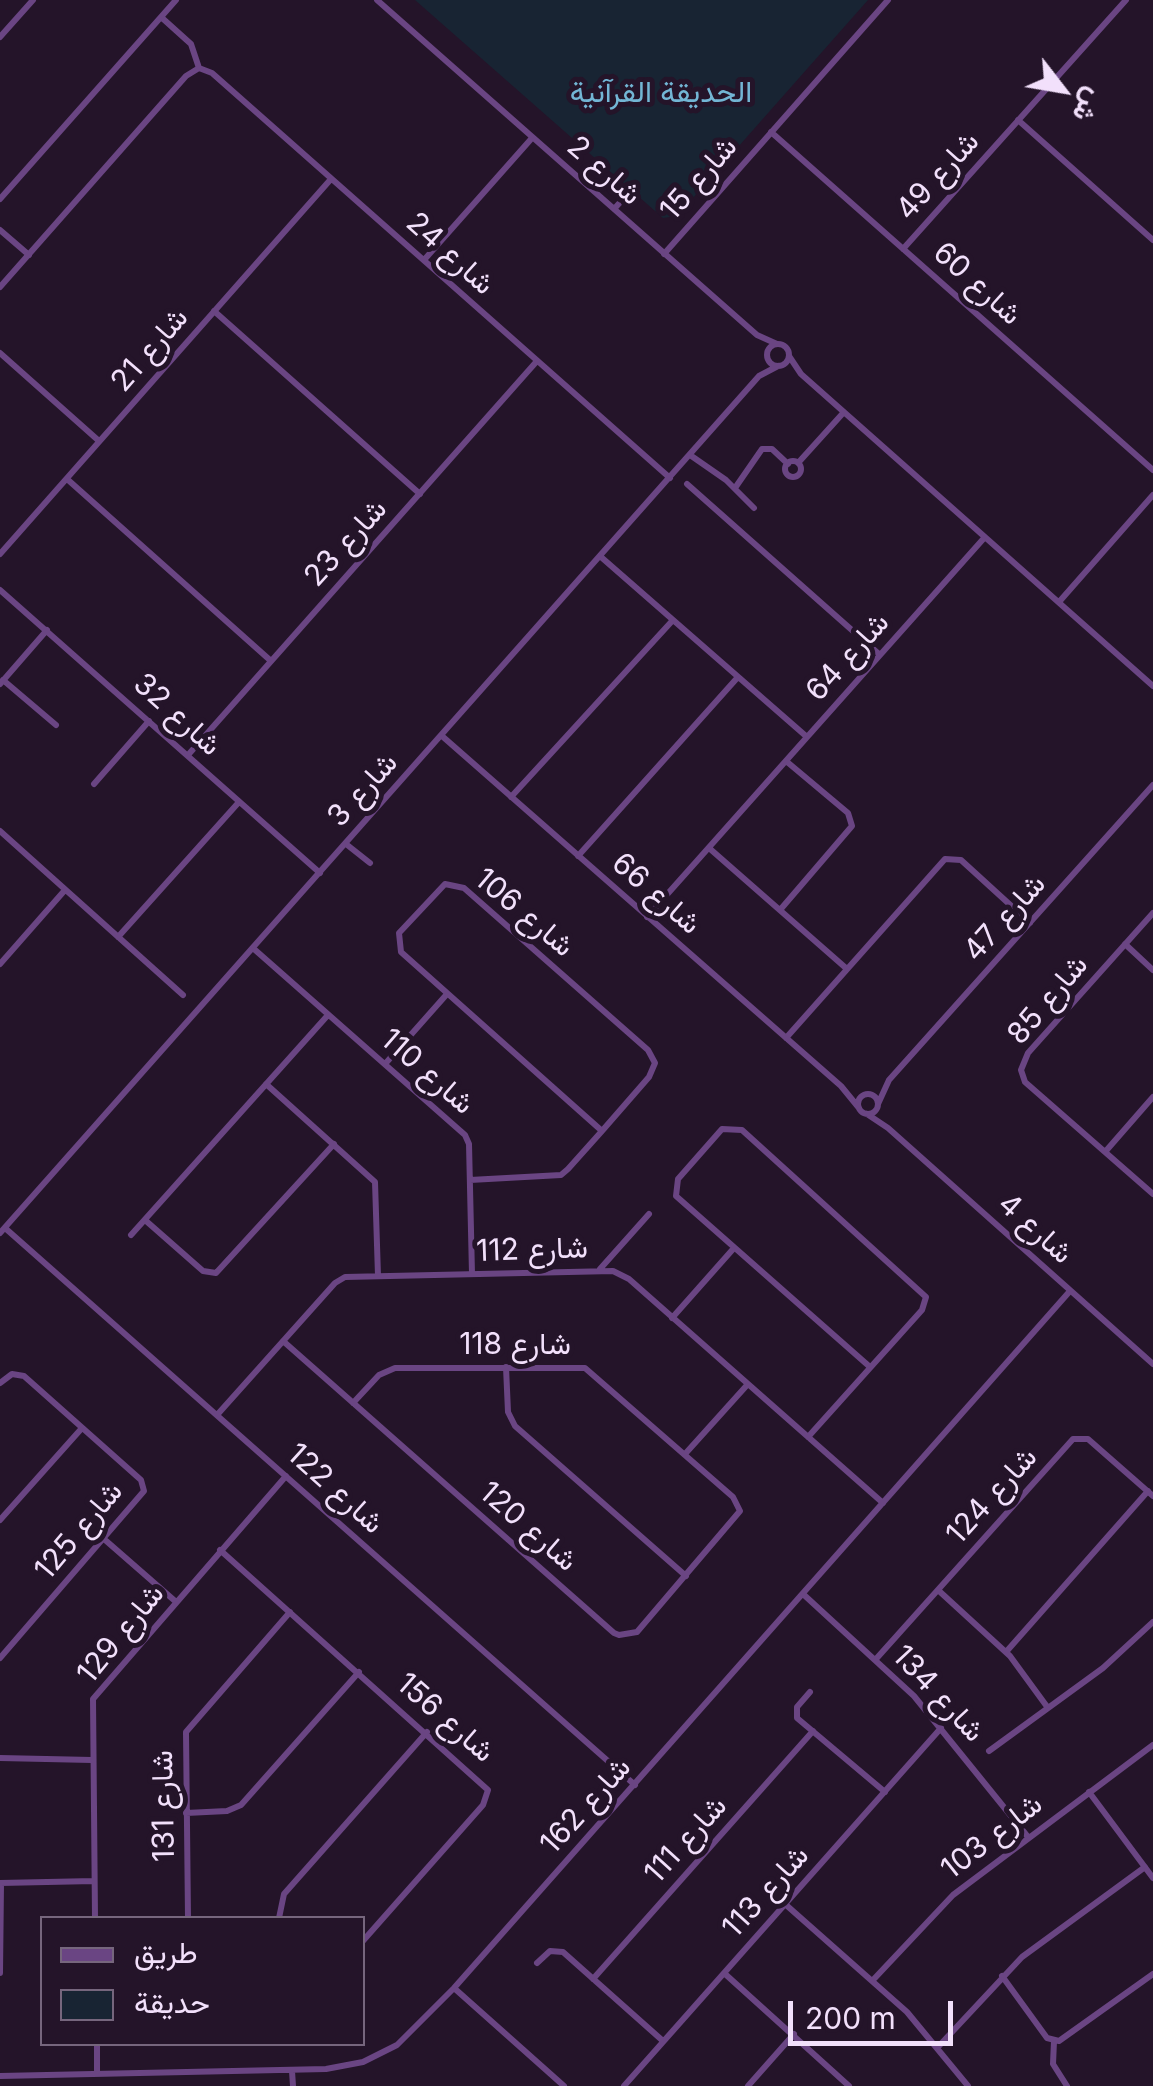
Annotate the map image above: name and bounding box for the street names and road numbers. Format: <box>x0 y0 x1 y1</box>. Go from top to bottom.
street label: شارع 49 <box>889 124 987 228</box>
street label: شارع 2 <box>559 129 649 213</box>
street label: شارع 15 <box>653 130 745 228</box>
street label: شارع 24 <box>399 205 501 303</box>
street label: شارع 60 <box>925 235 1029 333</box>
street label: شارع 21 <box>104 301 196 399</box>
street label: شارع 23 <box>297 492 395 594</box>
street label: شارع 64 <box>799 605 897 709</box>
street label: شارع 32 <box>126 666 228 764</box>
street label: شارع 3 <box>320 746 406 834</box>
street label: شارع 66 <box>604 846 708 942</box>
street label: شارع 106 <box>467 861 581 965</box>
street label: شارع 47 <box>956 867 1054 969</box>
street label: شارع 85 <box>1000 948 1096 1052</box>
street label: شارع 110 <box>373 1022 481 1122</box>
street label: شارع 4 <box>990 1186 1080 1272</box>
street label: شارع 112 <box>476 1230 588 1270</box>
street label: شارع 118 <box>459 1327 571 1363</box>
street label: شارع 122 <box>279 1436 391 1542</box>
street label: شارع 124 <box>939 1440 1045 1552</box>
street label: شارع 125 <box>27 1474 131 1588</box>
street label: شارع 120 <box>472 1475 584 1579</box>
street label: شارع 129 <box>70 1577 172 1691</box>
street label: شارع 134 <box>884 1638 992 1750</box>
street label: شارع 156 <box>389 1666 501 1770</box>
street label: شارع 131 <box>145 1750 183 1862</box>
street label: شارع 162 <box>533 1750 639 1862</box>
street label: شارع 103 <box>934 1786 1050 1888</box>
street label: شارع 111 <box>637 1789 735 1891</box>
street label: شارع 113 <box>715 1838 817 1946</box>

